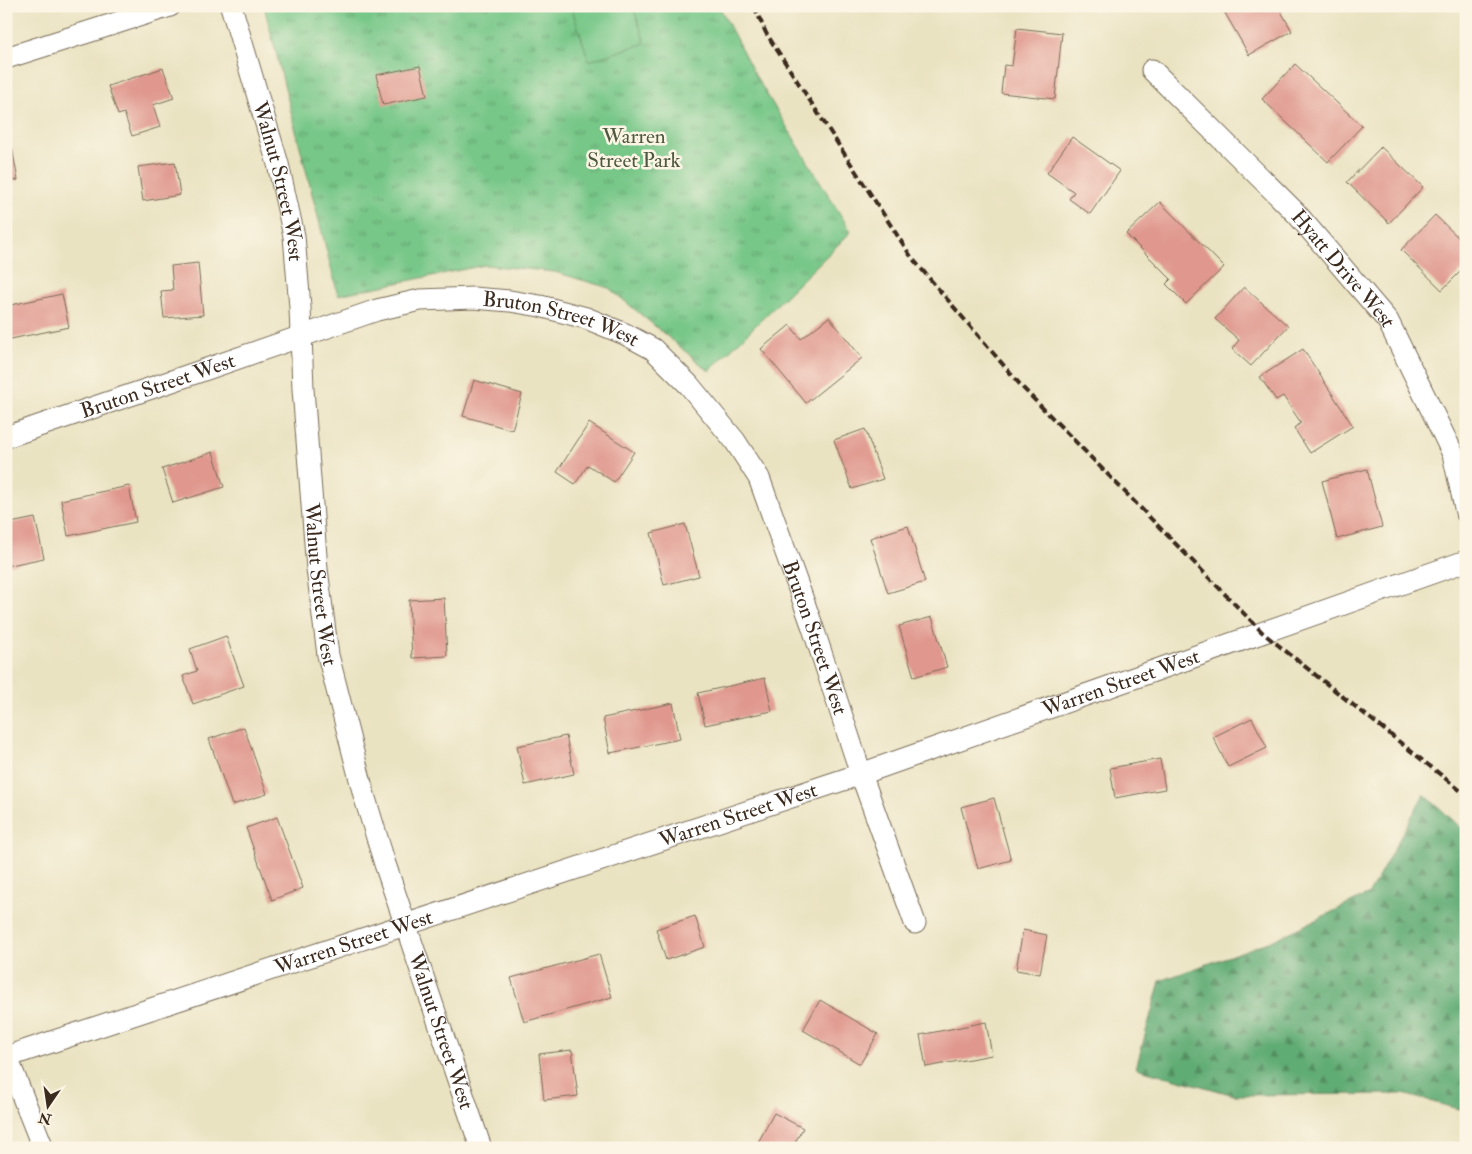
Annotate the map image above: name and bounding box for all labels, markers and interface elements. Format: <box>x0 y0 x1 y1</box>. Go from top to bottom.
street label: Walnut Street West <box>246 97 309 263</box>
park label: Warren Street Park <box>587 123 681 174</box>
street label: Hyatt Drive West <box>1285 204 1402 332</box>
street label: Bruton Street West <box>482 286 644 353</box>
street label: Bruton Street West <box>77 347 239 425</box>
street label: Walnut Street West <box>298 501 343 669</box>
street label: Bruton Street West <box>776 557 854 719</box>
street label: Warren Street West <box>1038 643 1203 724</box>
street label: Warren Street West <box>655 776 821 854</box>
street label: Warren Street West <box>270 904 436 982</box>
street label: Walnut Street West <box>402 948 480 1113</box>
north arrow <box>22 1082 72 1132</box>
text: N <box>37 1108 54 1128</box>

